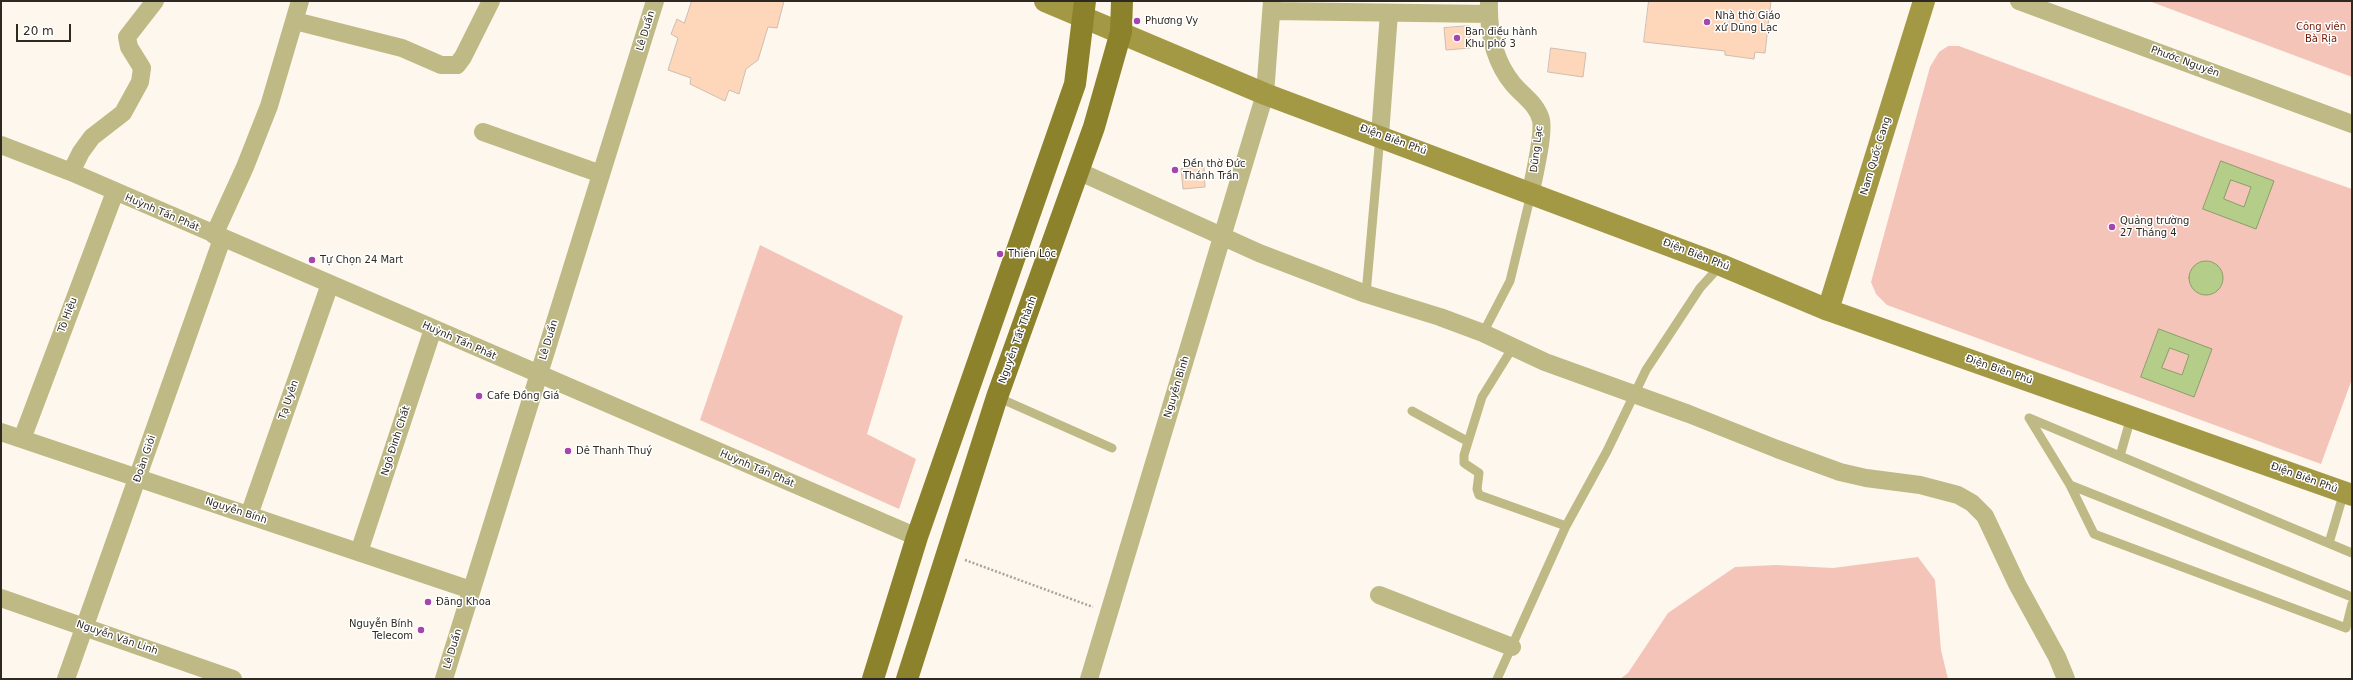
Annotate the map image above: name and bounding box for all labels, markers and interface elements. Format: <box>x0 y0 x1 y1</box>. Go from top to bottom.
street label: Lê Duẩn <box>634 10 658 52</box>
place label: Nhà thờ Giáo xứ Dũng Lạc <box>1715 10 1780 34</box>
place label: Phương Vy <box>1145 15 1198 27</box>
scale bar <box>18 16 73 42</box>
marker: Phương Vy <box>1132 16 1142 26</box>
marker: Nhà thờ Giáo xứ Dũng Lạc <box>1702 17 1712 27</box>
park label: Công viên Bà Rịa <box>2296 21 2346 44</box>
text: 20 m <box>23 24 54 38</box>
place label: Ban điều hành Khu phố 3 <box>1465 26 1537 50</box>
marker: Ban điều hành Khu phố 3 <box>1452 33 1462 43</box>
street label: Phước Nguyên <box>2149 44 2221 80</box>
street label: Nam Quốc Cang <box>1858 115 1894 197</box>
street label: Điện Biên Phủ <box>1358 122 1428 158</box>
street label: Dũng Lạc <box>1528 125 1546 173</box>
place label: Đền thờ Đức Thánh Trần <box>1183 158 1246 182</box>
marker: Đền thờ Đức Thánh Trần <box>1170 165 1180 175</box>
street label: Huỳnh Tấn Phát <box>123 192 201 234</box>
place label: Quảng trường 27 Tháng 4 <box>2120 215 2189 238</box>
marker: Quảng trường 27 Tháng 4 <box>2107 222 2117 232</box>
street label: Điện Biên Phủ <box>1661 237 1731 273</box>
place label: Thiên Lộc <box>1008 248 1056 260</box>
marker: Thiên Lộc <box>995 249 1005 259</box>
place label: Tự Chọn 24 Mart <box>320 254 403 266</box>
marker: Tự Chọn 24 Mart <box>307 255 317 265</box>
street label: Nguyễn Tất Thành <box>997 295 1039 385</box>
street label: Tô Hiệu <box>56 296 80 334</box>
street label: Huỳnh Tấn Phát <box>420 319 498 363</box>
street label: Lê Duẩn <box>537 319 561 361</box>
street label: Điện Biên Phủ <box>1964 353 2034 387</box>
street label: Nguyễn Bình <box>1162 355 1192 419</box>
street label: Tạ Uyên <box>277 379 301 421</box>
place label: Cafe Đồng Giá <box>487 390 559 402</box>
marker: Cafe Đồng Giá <box>474 391 484 401</box>
street label: Ngô Đình Chất <box>379 404 413 478</box>
street label: Đoàn Giỏi <box>131 434 159 484</box>
place label: Dê Thanh Thuý <box>576 445 652 457</box>
marker: Dê Thanh Thuý <box>563 446 573 456</box>
street label: Huỳnh Tấn Phát <box>718 448 796 490</box>
street label: Điện Biên Phủ <box>2269 460 2339 496</box>
street label: Nguyễn Bính <box>204 495 268 527</box>
place label: Đăng Khoa <box>436 596 491 608</box>
marker: Đăng Khoa <box>423 597 433 607</box>
street label: Nguyễn Văn Linh <box>75 618 159 658</box>
place label: Nguyễn Bính Telecom <box>349 618 413 642</box>
marker: Nguyễn Bính Telecom <box>416 625 426 635</box>
street label: Lê Duẩn <box>441 628 465 670</box>

